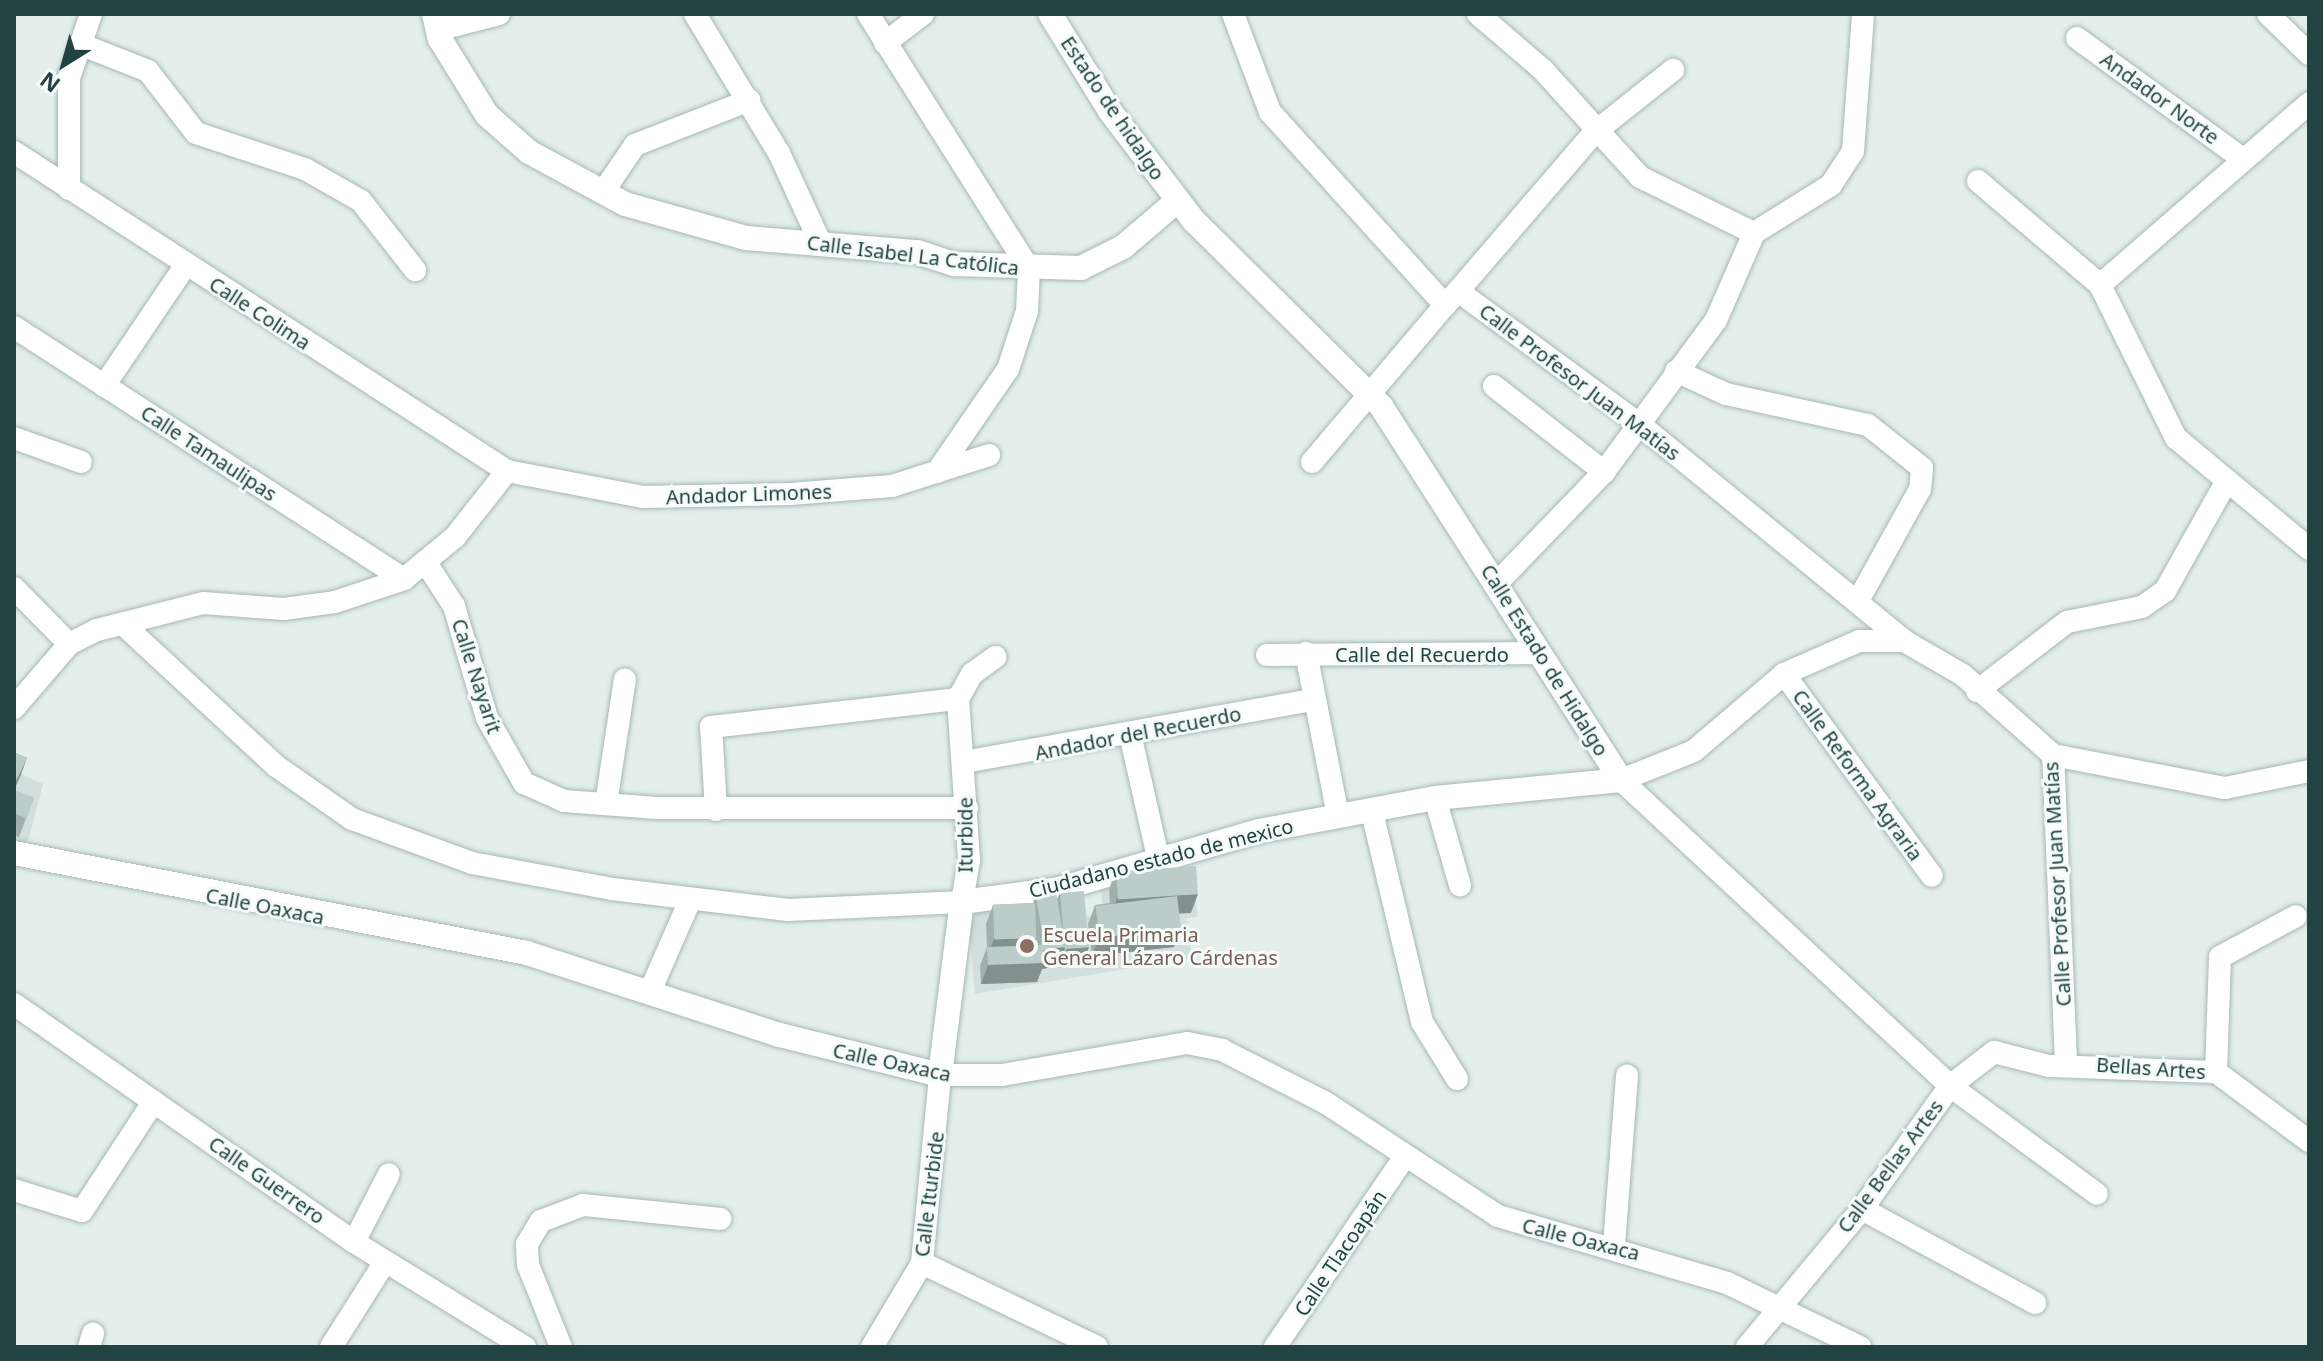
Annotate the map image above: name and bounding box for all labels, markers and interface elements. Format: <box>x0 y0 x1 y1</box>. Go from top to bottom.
north arrow <box>24 24 104 104</box>
street label: Estado de hidalgo <box>1056 32 1170 184</box>
street label: Andador Norte <box>2096 47 2224 149</box>
text: N <box>33 66 66 101</box>
street label: Calle Isabel La Católica <box>806 230 1020 280</box>
street label: Calle Colima <box>205 271 315 355</box>
street label: Calle Profesor Juan Matías <box>1475 299 1685 465</box>
street label: Calle Tamaulipas <box>137 400 281 506</box>
street label: Andador Limones <box>666 479 832 509</box>
street label: Calle Estado de Hidalgo <box>1476 560 1614 760</box>
street label: Calle Nayarit <box>447 616 507 736</box>
street label: Calle del Recuerdo <box>1335 642 1509 666</box>
street label: Calle Reforma Agraria <box>1788 685 1928 865</box>
street label: Andador del Recuerdo <box>1033 701 1243 765</box>
street label: Calle Profesor Juan Matías <box>2039 761 2075 1007</box>
street label: Iturbide <box>953 797 977 873</box>
street label: Ciudadano estado de mexico <box>1026 814 1296 902</box>
street label: Calle Oaxaca <box>204 883 326 929</box>
place label: Escuela Primaria General Lázaro Cárdenas <box>1043 922 1278 969</box>
marker: Escuela Primaria General Lázaro Cárdenas <box>1018 937 1036 955</box>
street label: Calle Oaxaca <box>831 1038 953 1086</box>
street label: Bellas Artes <box>2095 1052 2207 1084</box>
street label: Calle Bellas Artes <box>1832 1095 1948 1237</box>
street label: Calle Iturbide <box>909 1130 949 1258</box>
street label: Calle Guerrero <box>204 1131 330 1229</box>
street label: Calle Tlacoapán <box>1289 1185 1391 1321</box>
street label: Calle Oaxaca <box>1520 1213 1642 1265</box>

